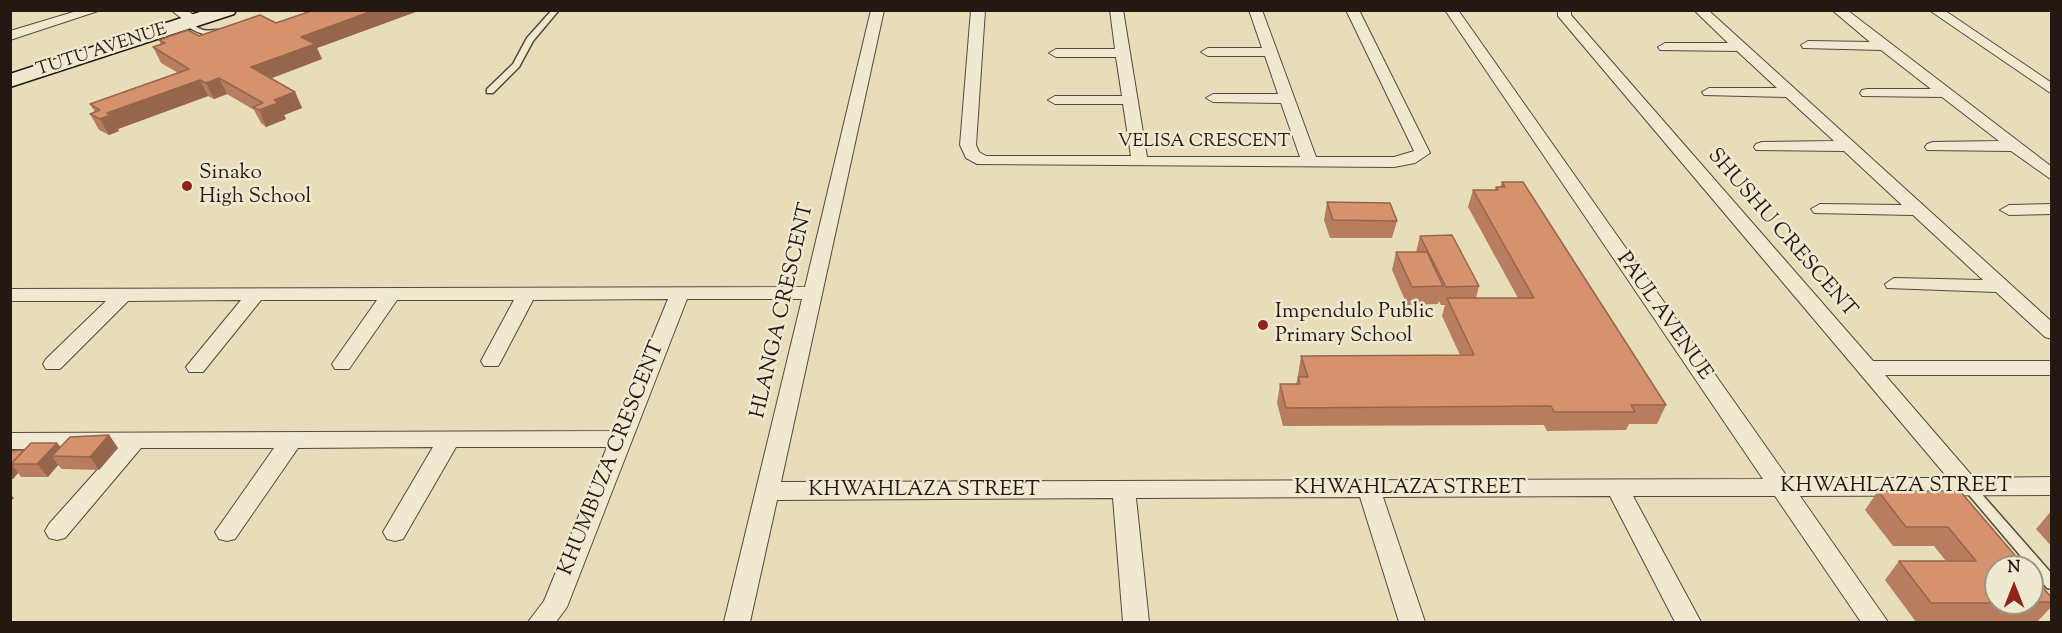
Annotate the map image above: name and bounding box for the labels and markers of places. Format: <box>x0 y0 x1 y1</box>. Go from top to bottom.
place label: Sinako High School <box>199 161 311 211</box>
marker: Sinako High School <box>180 179 194 193</box>
place label: Impendulo Public Primary School <box>1275 300 1434 350</box>
marker: Impendulo Public Primary School <box>1256 318 1270 332</box>

